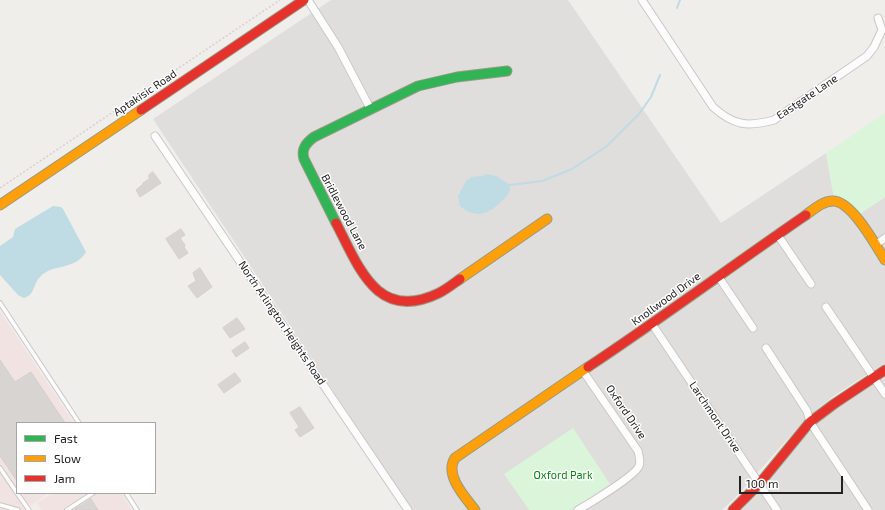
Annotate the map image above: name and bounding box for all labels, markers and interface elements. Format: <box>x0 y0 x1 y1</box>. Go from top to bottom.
street label: Aptakisic Road <box>111 67 179 119</box>
street label: Eastgate Lane <box>774 72 840 122</box>
street label: Bridlewood Lane <box>319 172 369 252</box>
street label: North Arlington Heights Road <box>236 259 328 387</box>
street label: Knollwood Drive <box>629 270 703 328</box>
street label: Larchmont Drive <box>686 379 744 455</box>
street label: Oxford Drive <box>603 382 649 442</box>
legend <box>16 422 156 494</box>
text: Fast <box>54 431 77 445</box>
text: Slow <box>54 451 81 465</box>
park label: Oxford Park <box>533 468 593 482</box>
scale bar <box>741 468 845 494</box>
text: Jam <box>54 471 75 485</box>
text: 100 m <box>746 476 778 490</box>

